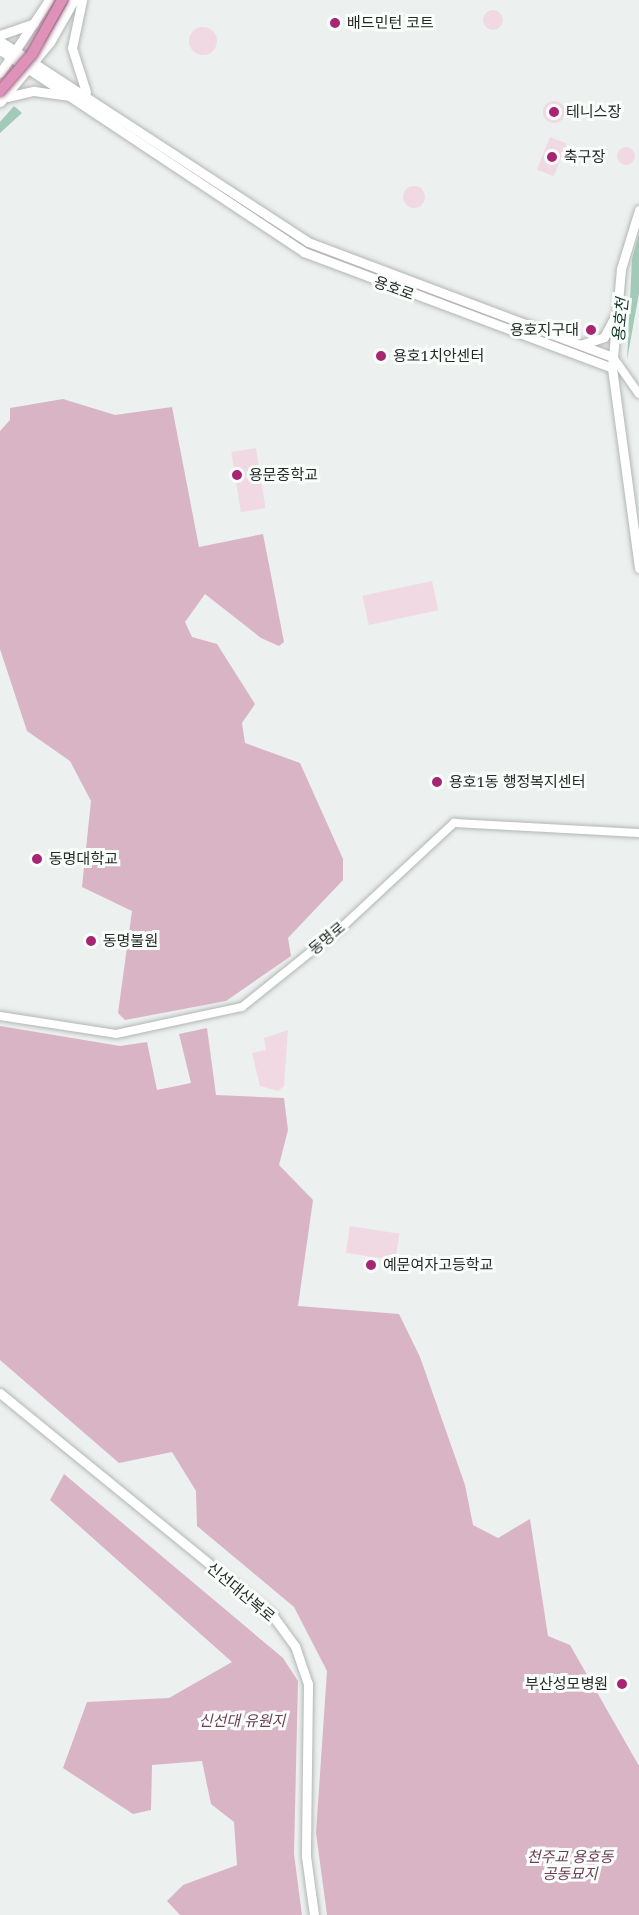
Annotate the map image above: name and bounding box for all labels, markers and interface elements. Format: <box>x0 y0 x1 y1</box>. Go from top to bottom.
place label: 배드민턴 코트 <box>347 14 434 32</box>
marker: 배드민턴 코트 <box>328 16 342 30</box>
place label: 테니스장 <box>566 103 621 121</box>
marker: 테니스장 <box>547 105 561 119</box>
place label: 축구장 <box>564 148 605 166</box>
marker: 축구장 <box>545 150 559 164</box>
street label: 용호로 <box>371 272 417 304</box>
water label: 용호천 <box>608 297 632 343</box>
place label: 용호지구대 <box>510 321 579 339</box>
marker: 용호지구대 <box>584 323 598 337</box>
place label: 용호1치안센터 <box>393 347 484 365</box>
marker: 용호1치안센터 <box>374 349 388 363</box>
place label: 용문중학교 <box>249 466 318 484</box>
marker: 용문중학교 <box>230 468 244 482</box>
place label: 용호1동 행정복지센터 <box>449 773 585 791</box>
marker: 용호1동 행정복지센터 <box>430 775 444 789</box>
place label: 동명대학교 <box>49 850 118 868</box>
marker: 동명대학교 <box>30 852 44 866</box>
street label: 동명로 <box>305 918 349 958</box>
place label: 동명불원 <box>103 932 158 950</box>
marker: 동명불원 <box>84 934 98 948</box>
place label: 예문여자고등학교 <box>383 1256 493 1274</box>
marker: 예문여자고등학교 <box>364 1258 378 1272</box>
street label: 신선대산복로 <box>204 1558 278 1626</box>
place label: 부산성모병원 <box>525 1675 608 1693</box>
marker: 부산성모병원 <box>613 1675 631 1693</box>
park label: 신선대 유원지 <box>199 1712 285 1730</box>
park label: 천주교 용호동 공동묘지 <box>527 1847 613 1882</box>

